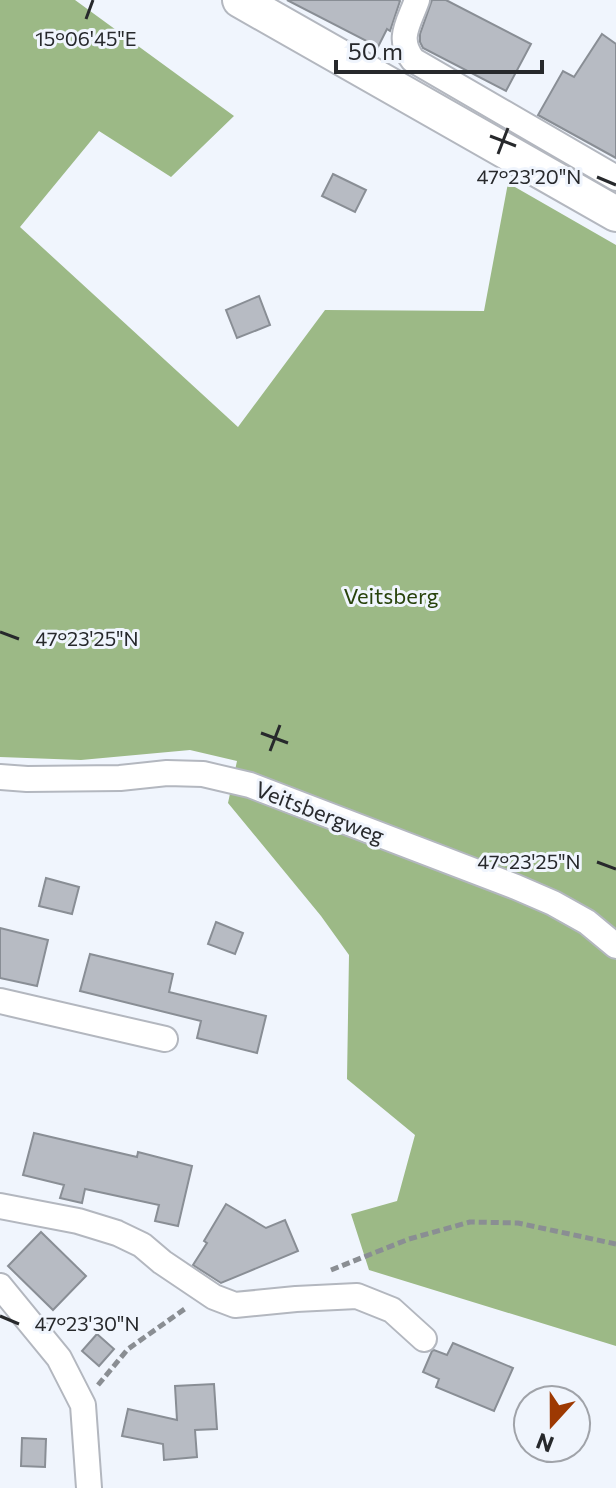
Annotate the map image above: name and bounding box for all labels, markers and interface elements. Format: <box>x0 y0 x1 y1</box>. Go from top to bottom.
scale bar <box>336 24 542 74</box>
text: 15°06'45"E <box>35 26 137 50</box>
text: 50 m <box>348 36 403 65</box>
text: 47°23'20"N <box>477 164 581 188</box>
park label: Veitsberg <box>343 582 439 609</box>
text: 47°23'25"N <box>35 626 139 650</box>
street label: Veitsbergweg <box>252 775 388 849</box>
text: 47°23'25"N <box>477 849 581 873</box>
text: 47°23'30"N <box>34 1311 140 1335</box>
north arrow <box>512 1384 592 1464</box>
text: N <box>532 1428 557 1459</box>

